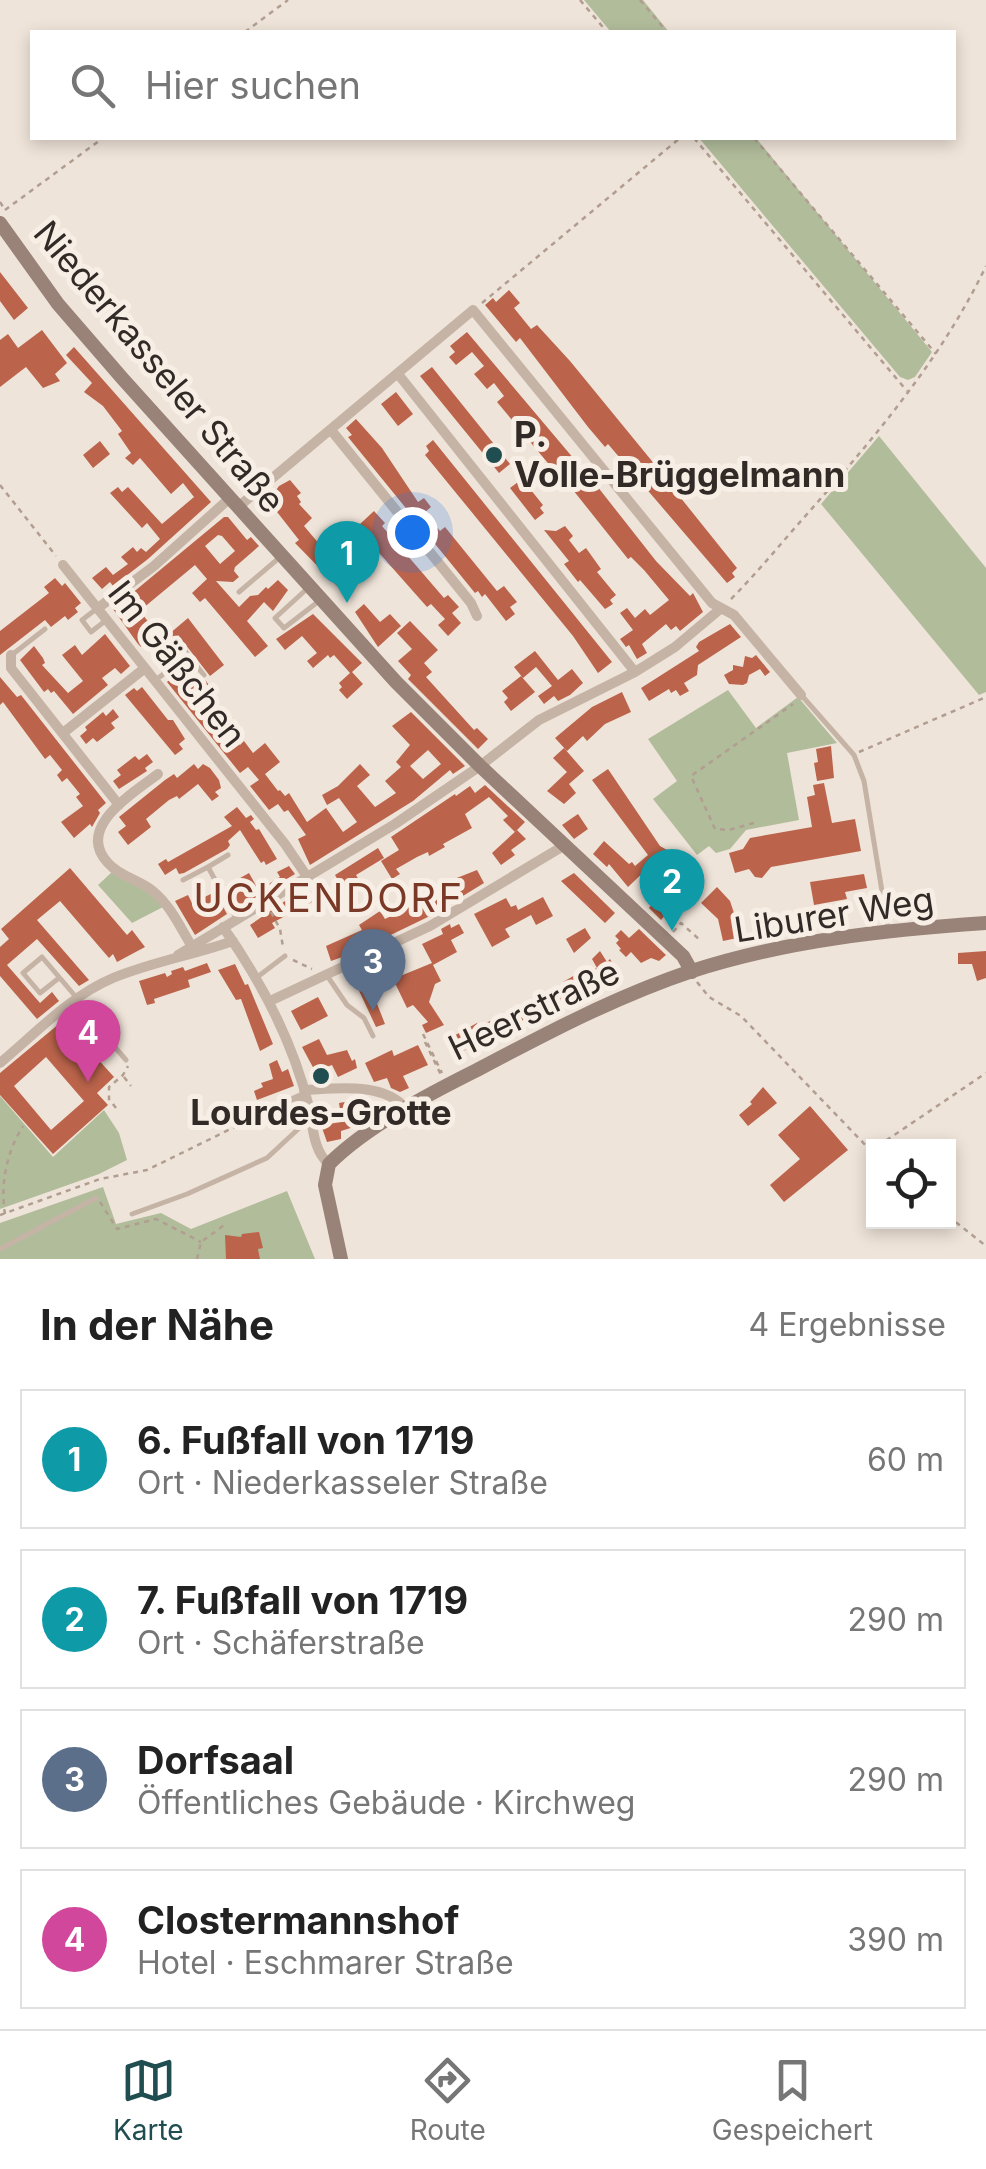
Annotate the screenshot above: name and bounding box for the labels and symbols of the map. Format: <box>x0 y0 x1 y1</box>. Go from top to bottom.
street label: Niederkasseler Straße <box>26 212 294 521</box>
place label: P. Volle-Brüggelmann <box>514 413 845 495</box>
marker: P. Volle-Brüggelmann <box>483 444 505 466</box>
your location <box>387 507 438 558</box>
pin: 1 <box>314 520 380 603</box>
street label: Im Gäßchen <box>100 572 256 755</box>
pin: 2 <box>640 848 704 931</box>
district label: UCKENDORF <box>193 873 465 922</box>
street label: Liburer Weg <box>731 878 936 950</box>
pin: 3 <box>340 928 406 1011</box>
street label: Heerstraße <box>441 950 626 1068</box>
pin: 4 <box>56 1000 120 1082</box>
marker: Lourdes-Grotte <box>310 1065 332 1087</box>
place label: Lourdes-Grotte <box>190 1091 452 1133</box>

